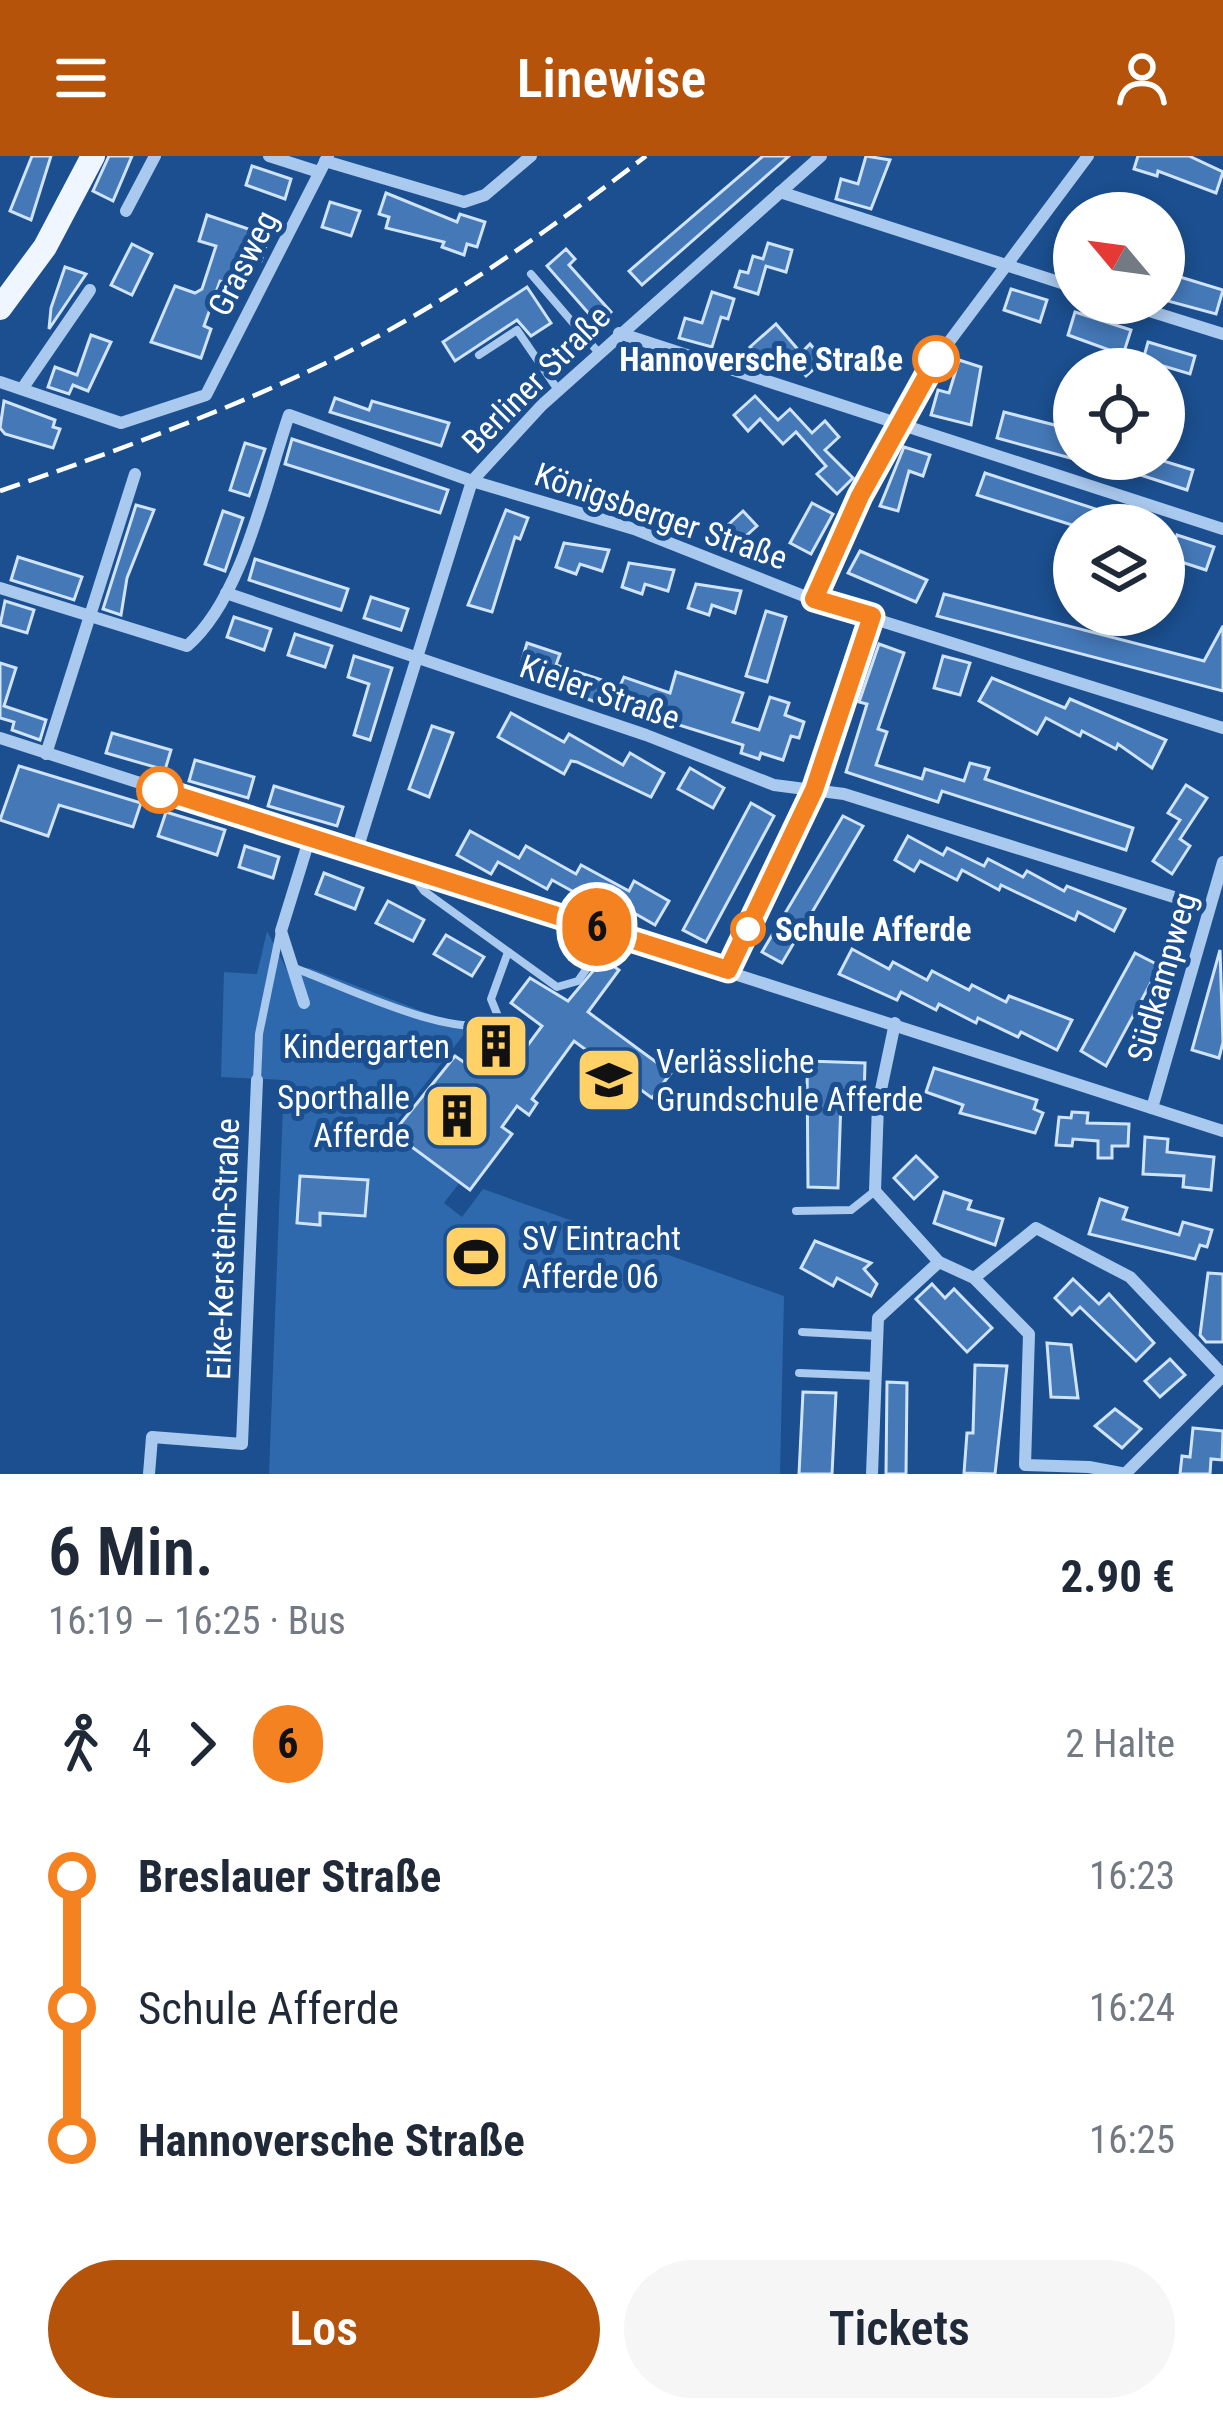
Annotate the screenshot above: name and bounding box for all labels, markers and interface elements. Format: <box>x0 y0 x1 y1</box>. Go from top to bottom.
icon: menu <box>48 45 114 111</box>
icon: person <box>1109 45 1175 111</box>
text: Linewise <box>517 47 706 110</box>
north arrow <box>1053 192 1185 324</box>
map controls <box>1053 192 1185 636</box>
street label: Grasweg <box>200 204 286 322</box>
street label: Berliner Straße <box>454 297 618 461</box>
marker: Hannoversche Straße <box>914 337 958 381</box>
place label: Hannoversche Straße <box>619 340 903 379</box>
button: locate <box>1053 348 1185 480</box>
street label: Königsberger Straße <box>530 454 792 578</box>
button: layers <box>1053 504 1185 636</box>
street label: Kieler Straße <box>515 646 685 738</box>
unlabelled marker <box>138 768 182 812</box>
line badge: 6 <box>558 888 636 966</box>
street label: Südkampweg <box>1119 888 1205 1066</box>
text: 6 <box>586 902 608 951</box>
place label: Schule Afferde <box>775 910 972 949</box>
marker: Schule Afferde <box>732 913 764 945</box>
building icon: Kindergarten <box>461 1011 531 1081</box>
place label: Kindergarten <box>283 1027 450 1066</box>
place label: Verlässliche Grundschule Afferde <box>656 1042 923 1119</box>
school or university icon: Verlässliche Grundschule Afferde <box>574 1045 644 1115</box>
place label: Sporthalle Afferde <box>277 1078 410 1155</box>
building icon: Sporthalle Afferde <box>422 1081 492 1151</box>
street label: Eike-Kerstein-Straße <box>199 1117 247 1381</box>
place label: SV Eintracht Afferde 06 <box>522 1219 681 1296</box>
sports icon: SV Eintracht Afferde 06 <box>441 1222 511 1292</box>
text: 6 Min. <box>48 1514 214 1591</box>
text: 2.90 € <box>1061 1550 1175 1603</box>
text: 16:19 – 16:25 · Bus <box>48 1598 346 1644</box>
icon: walk <box>48 1711 114 1777</box>
icon: forward <box>169 1711 235 1777</box>
text: 6 <box>277 1719 299 1768</box>
text: 4 <box>132 1721 151 1767</box>
text: 2 Halte <box>1065 1721 1175 1767</box>
text: Breslauer Straße <box>138 1850 441 1903</box>
text: 16:23 <box>1089 1853 1175 1899</box>
text: Schule Afferde <box>138 1982 399 2035</box>
text: 16:24 <box>1089 1985 1175 2031</box>
text: Hannoversche Straße <box>138 2114 525 2167</box>
text: 16:25 <box>1089 2117 1175 2163</box>
button: Los <box>48 2260 600 2398</box>
button: Tickets <box>624 2260 1175 2398</box>

